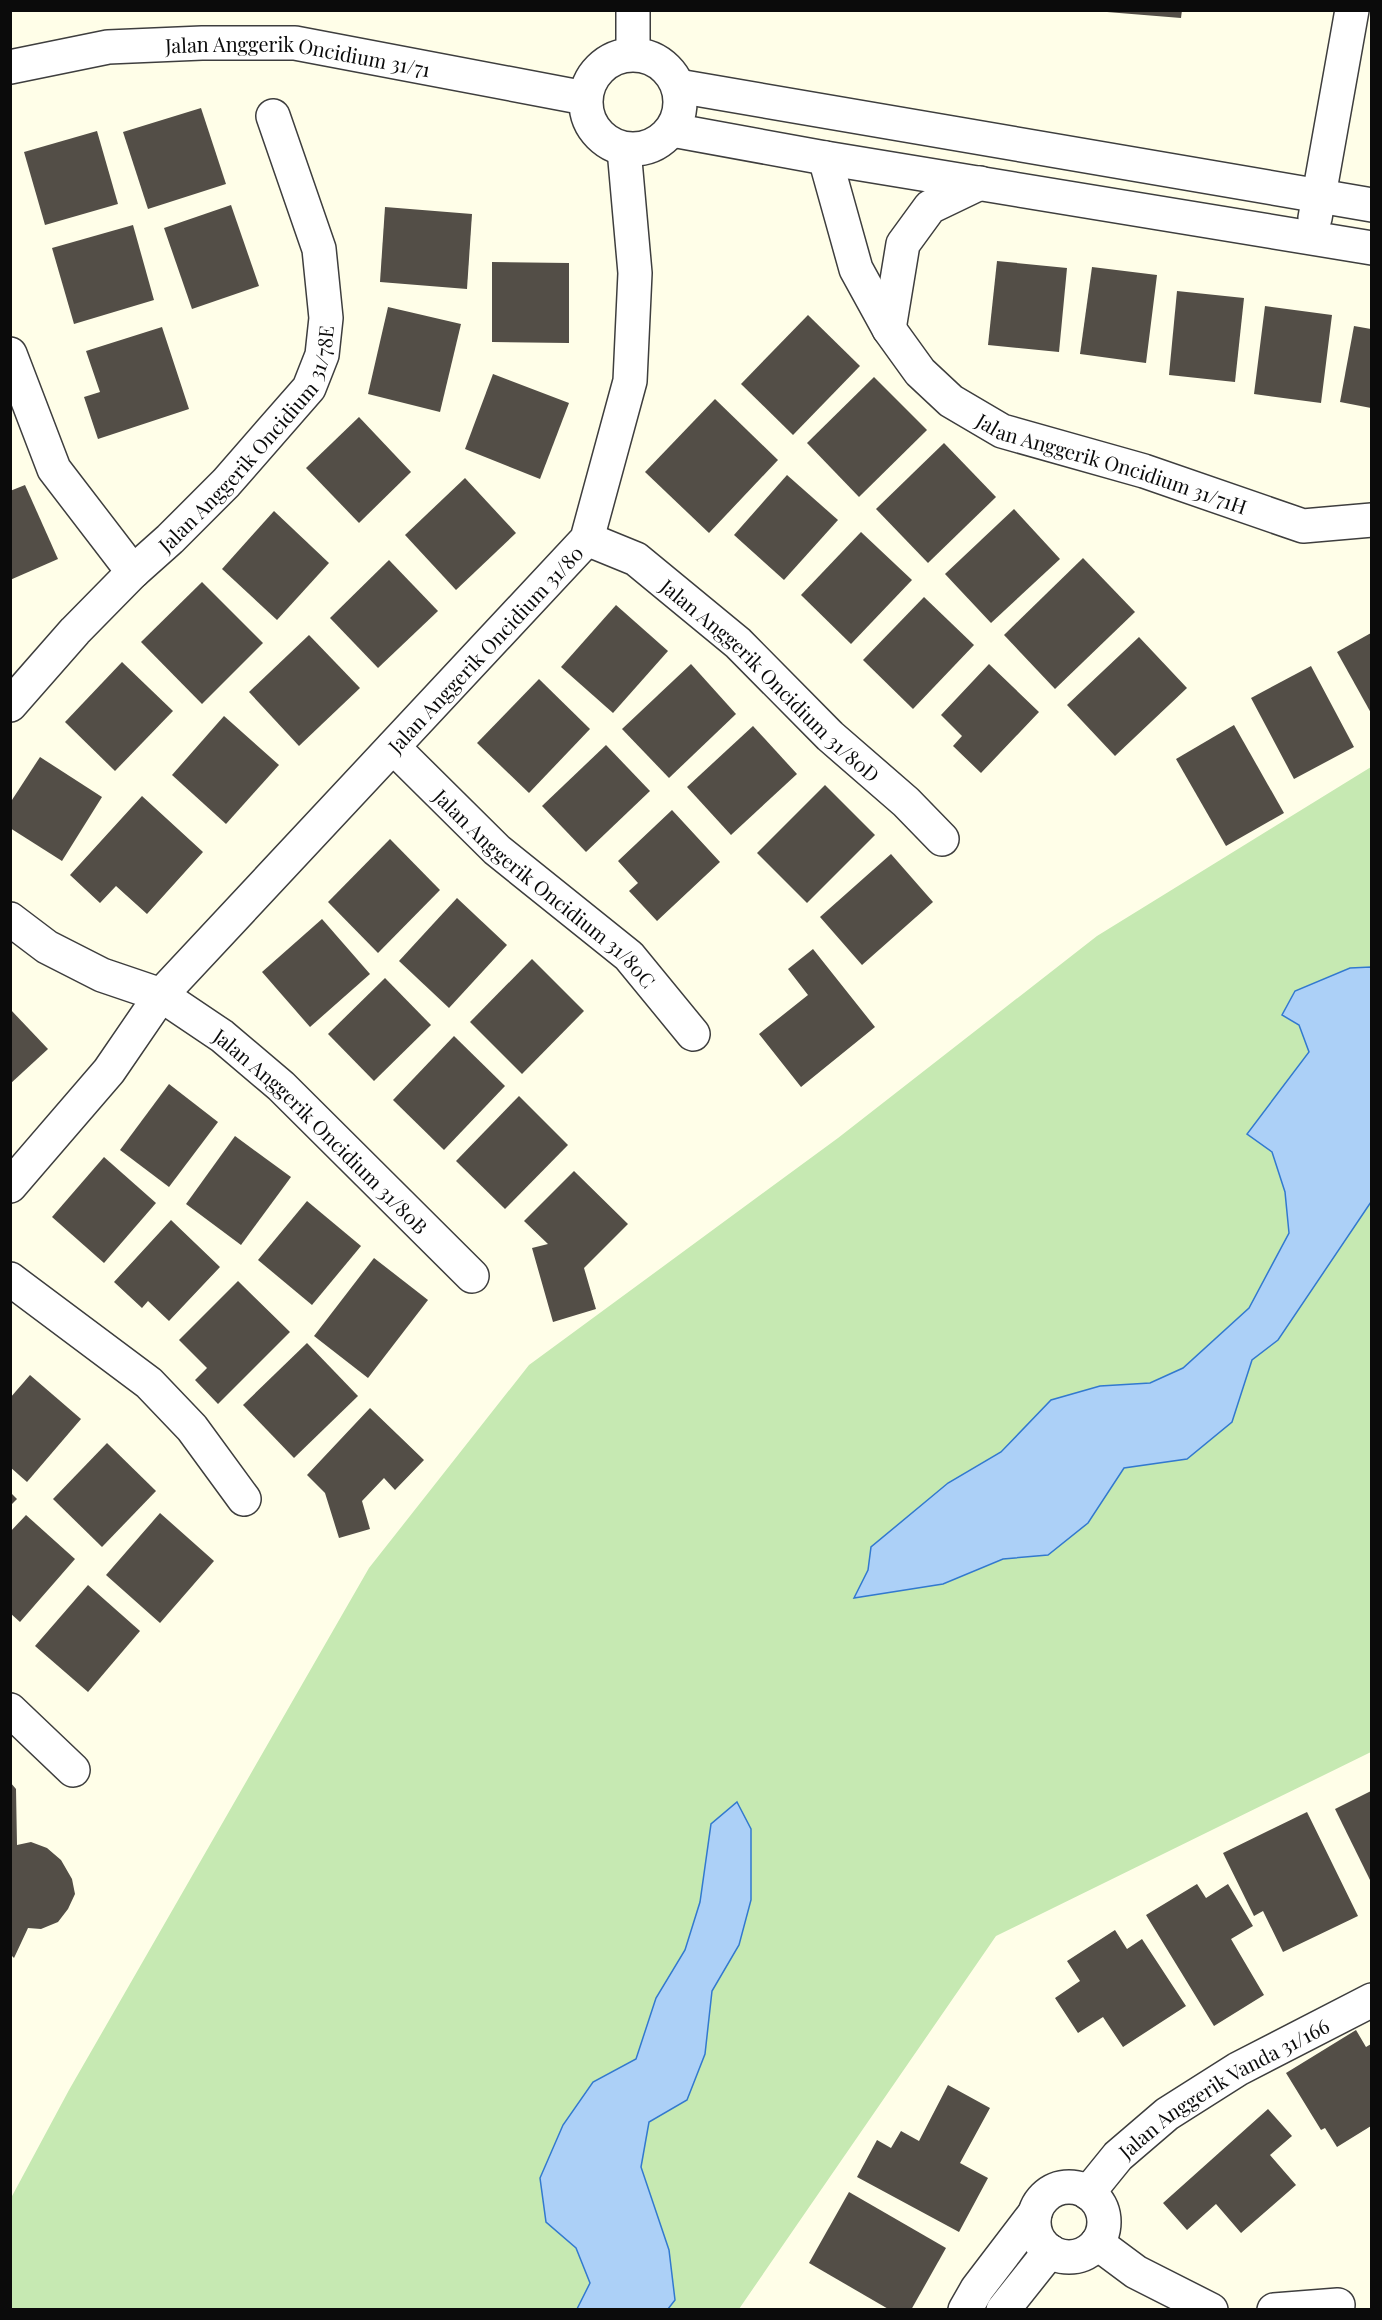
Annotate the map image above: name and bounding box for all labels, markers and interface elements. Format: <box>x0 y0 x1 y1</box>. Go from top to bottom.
street label: Jalan Anggerik Oncidium 31/71 <box>164 30 433 82</box>
street label: Jalan Anggerik Oncidium 31/78E <box>151 324 339 558</box>
street label: Jalan Anggerik Oncidium 31/71H <box>971 405 1251 519</box>
street label: Jalan Anggerik Oncidium 31/80 <box>380 539 588 759</box>
street label: Jalan Anggerik Oncidium 31/80D <box>655 571 886 787</box>
street label: Jalan Anggerik Oncidium 31/80C <box>428 782 663 993</box>
street label: Jalan Anggerik Oncidium 31/80B <box>208 1021 435 1239</box>
street label: Jalan Anggerik Vanda 31/166 <box>1111 2011 1333 2164</box>

